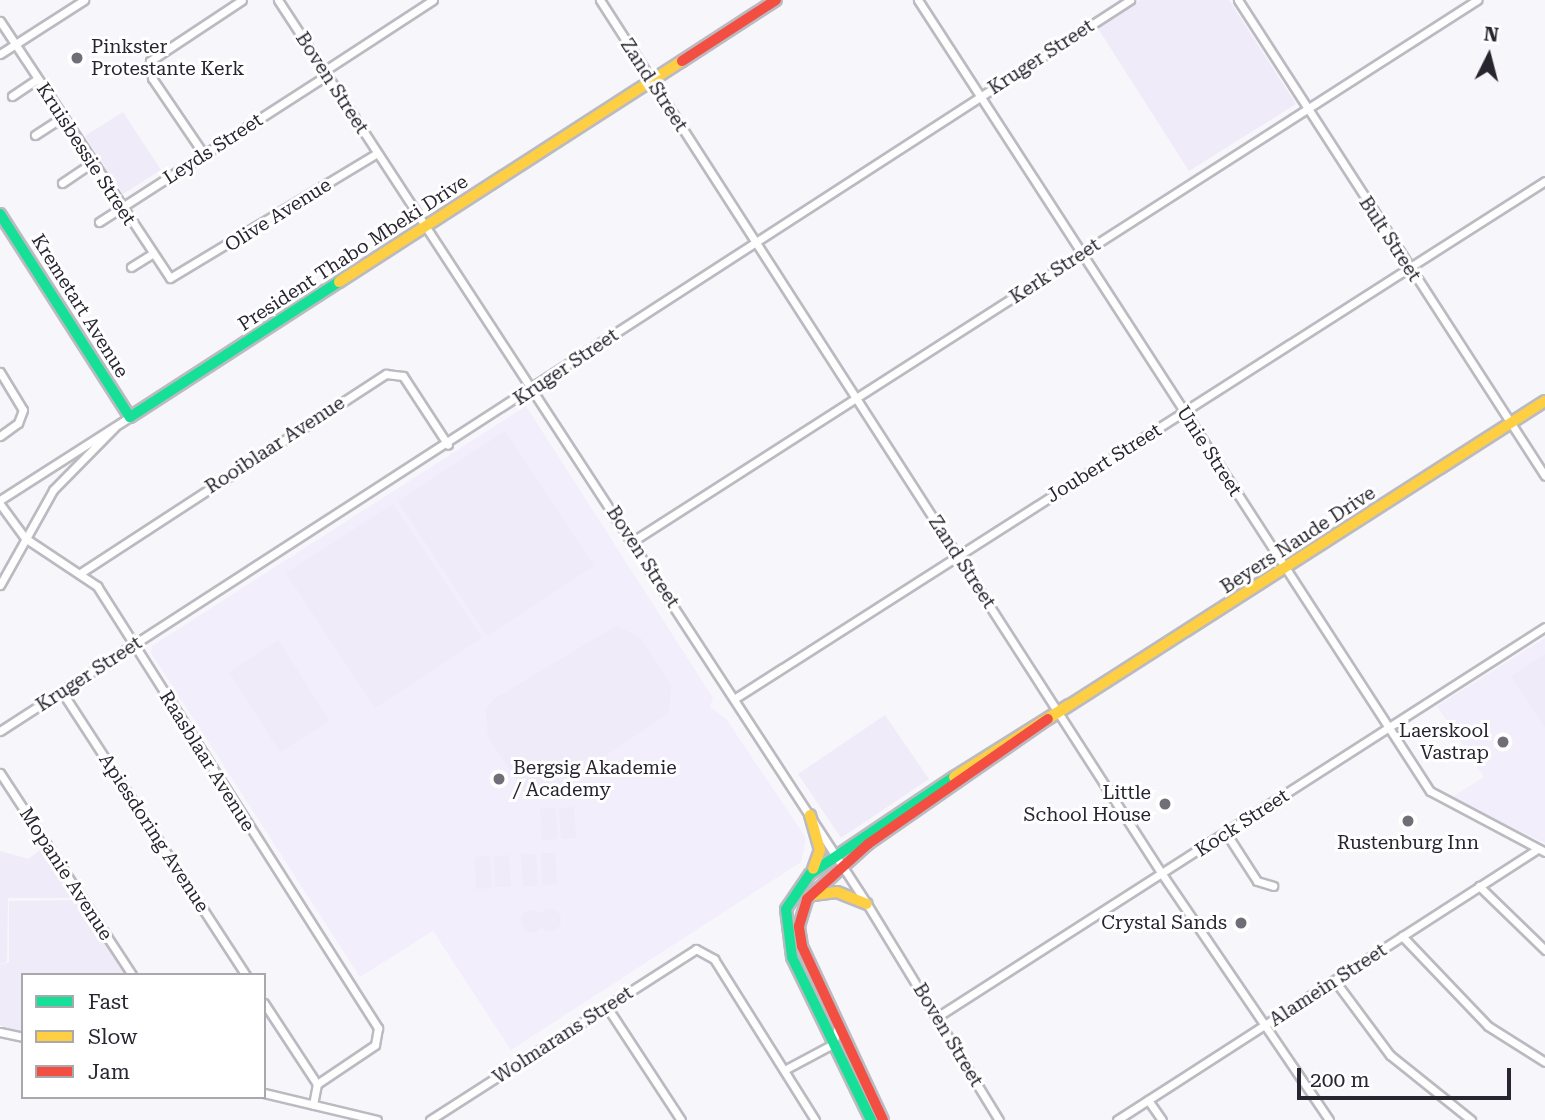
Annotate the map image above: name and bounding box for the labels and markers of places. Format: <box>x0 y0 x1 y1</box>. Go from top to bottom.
place label: Pinkster Protestante Kerk <box>91 36 244 80</box>
marker: Pinkster Protestante Kerk <box>69 50 85 66</box>
place label: Laerskool Vastrap <box>1399 720 1489 764</box>
marker: Laerskool Vastrap <box>1495 734 1511 750</box>
place label: Bergsig Akademie / Academy <box>513 757 677 801</box>
marker: Bergsig Akademie / Academy <box>491 771 507 787</box>
place label: Little School House <box>1023 782 1151 826</box>
marker: Little School House <box>1157 796 1173 812</box>
marker: Rustenburg Inn <box>1400 813 1416 829</box>
place label: Rustenburg Inn <box>1337 832 1479 854</box>
place label: Crystal Sands <box>1101 912 1227 934</box>
marker: Crystal Sands <box>1233 915 1249 931</box>

